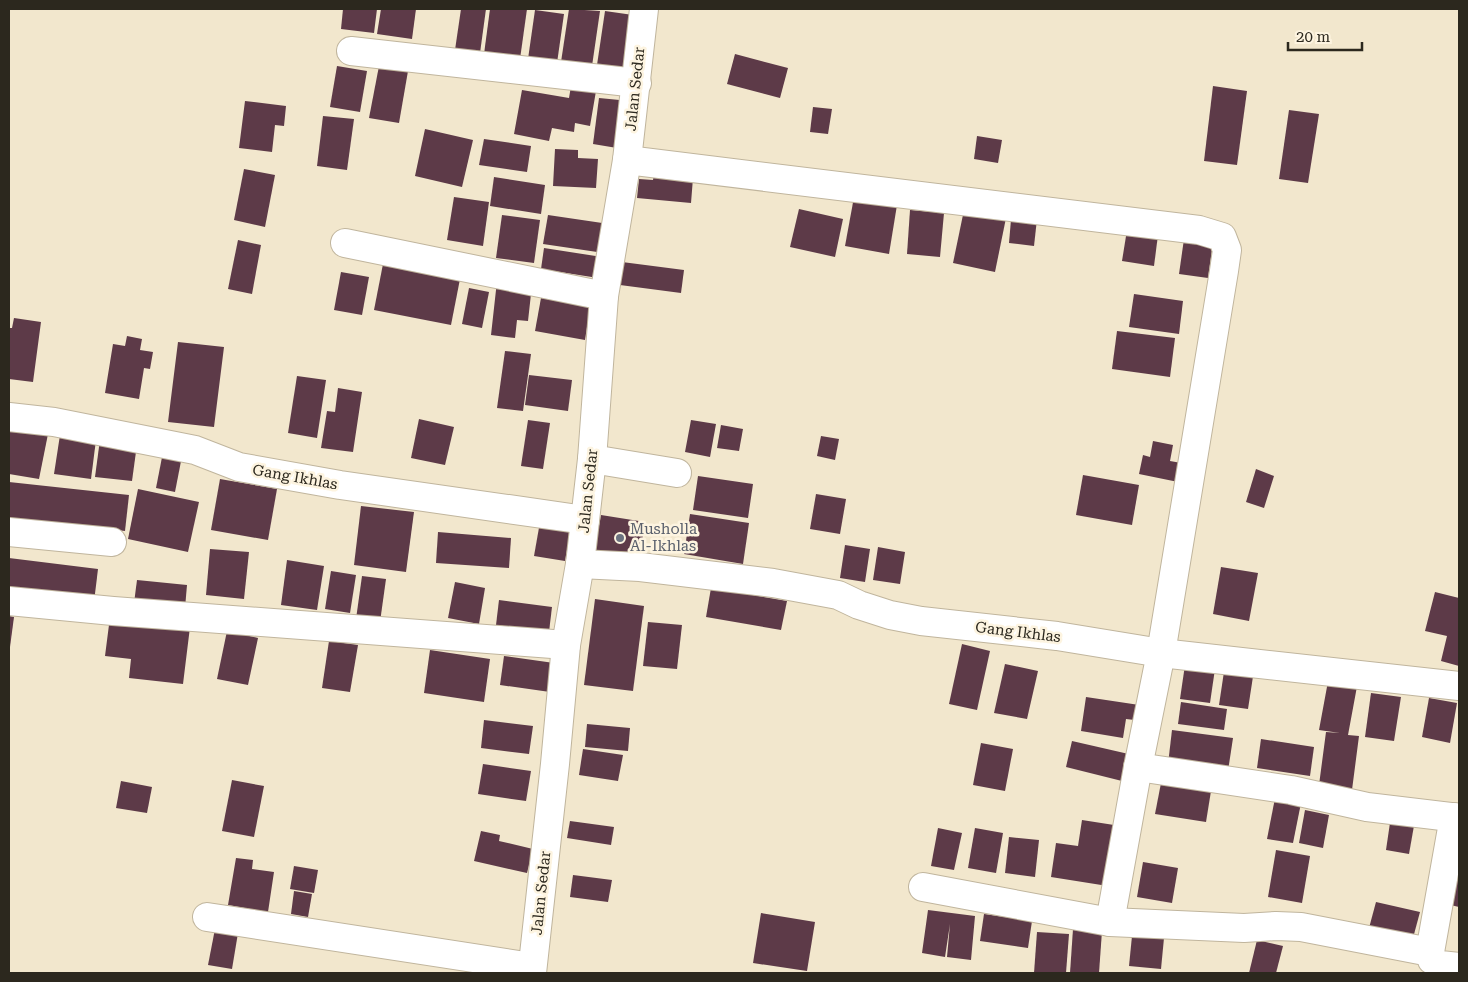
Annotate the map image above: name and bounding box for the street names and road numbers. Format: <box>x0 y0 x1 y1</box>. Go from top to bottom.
street label: Jalan Sedar <box>622 46 648 132</box>
street label: Jalan Sedar <box>575 448 601 534</box>
street label: Gang Ikhlas <box>251 461 339 493</box>
street label: Gang Ikhlas <box>974 618 1062 646</box>
street label: Jalan Sedar <box>528 850 554 936</box>

